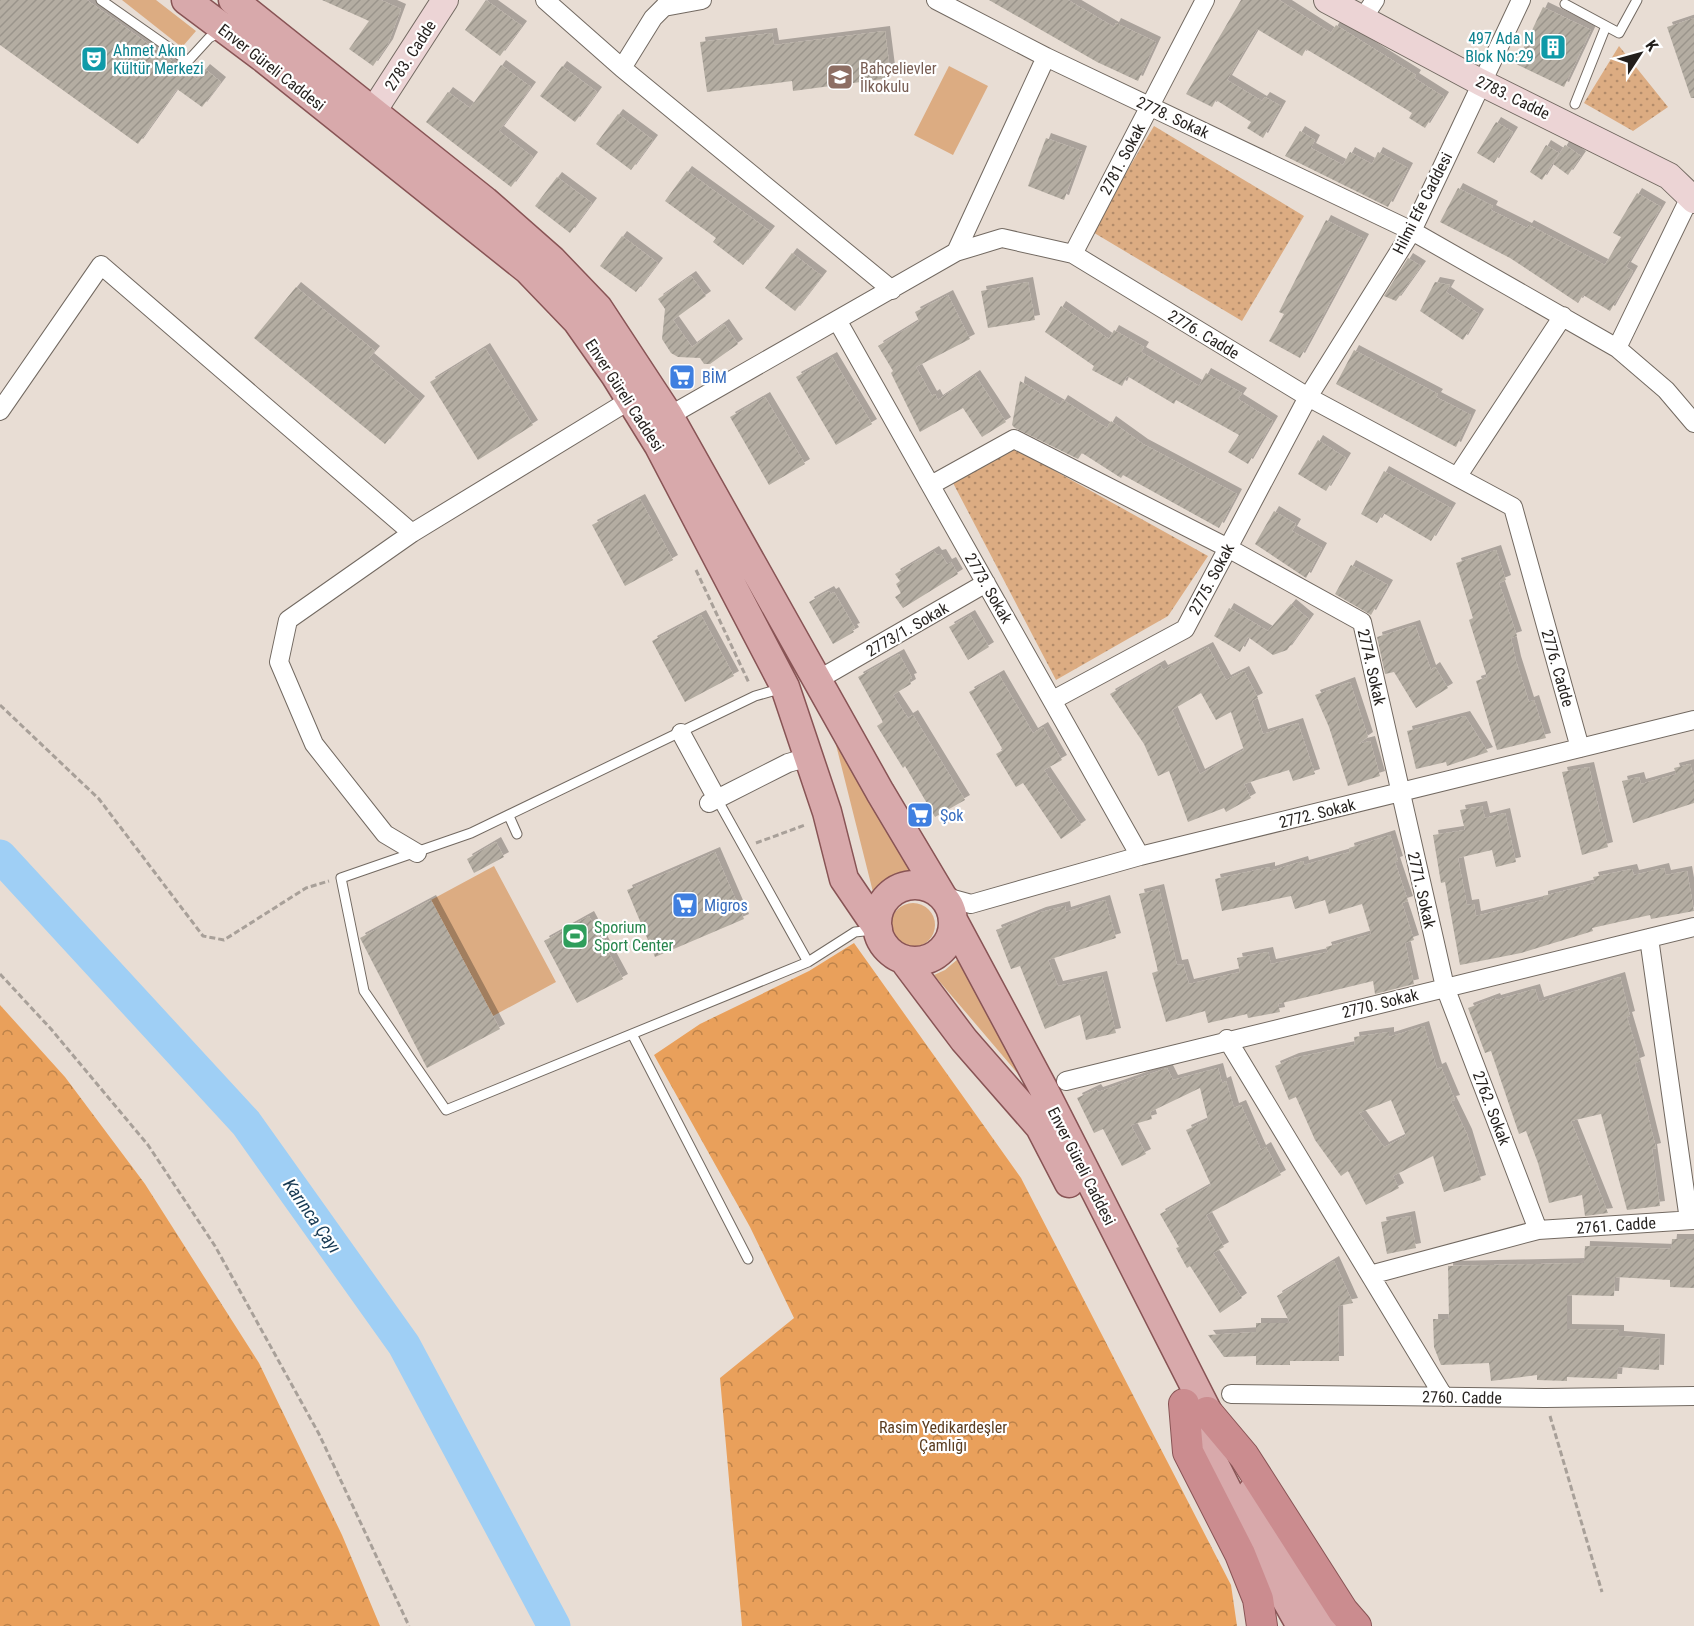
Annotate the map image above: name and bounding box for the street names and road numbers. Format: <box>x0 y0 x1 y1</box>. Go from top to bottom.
street label: 2783. Cadde <box>381 17 440 94</box>
street label: Enver Güreli Caddesi <box>215 20 329 115</box>
street label: 2783. Cadde <box>1473 71 1553 123</box>
street label: 2778. Sokak <box>1133 92 1213 143</box>
street label: 2781. Sokak <box>1096 120 1149 198</box>
street label: Hilmi Efe Caddesi <box>1389 149 1456 257</box>
street label: 2776. Cadde <box>1165 306 1243 363</box>
street label: Enver Güreli Caddesi <box>581 336 668 455</box>
street label: 2775. Sokak <box>1185 540 1238 618</box>
street label: 2773. Sokak <box>961 550 1017 627</box>
street label: 2773/1. Sokak <box>863 598 952 661</box>
street label: 2774. Sokak <box>1353 627 1390 708</box>
street label: 2776. Cadde <box>1537 627 1578 709</box>
street label: 2772. Sokak <box>1277 795 1358 832</box>
street label: 2771. Sokak <box>1403 850 1440 931</box>
street label: 2770. Sokak <box>1340 985 1421 1022</box>
street label: 2762. Sokak <box>1469 1068 1515 1149</box>
street label: Enver Güreli Caddesi <box>1044 1104 1120 1228</box>
street label: 2761. Cadde <box>1576 1213 1656 1238</box>
street label: 2760. Cadde <box>1422 1387 1502 1408</box>

